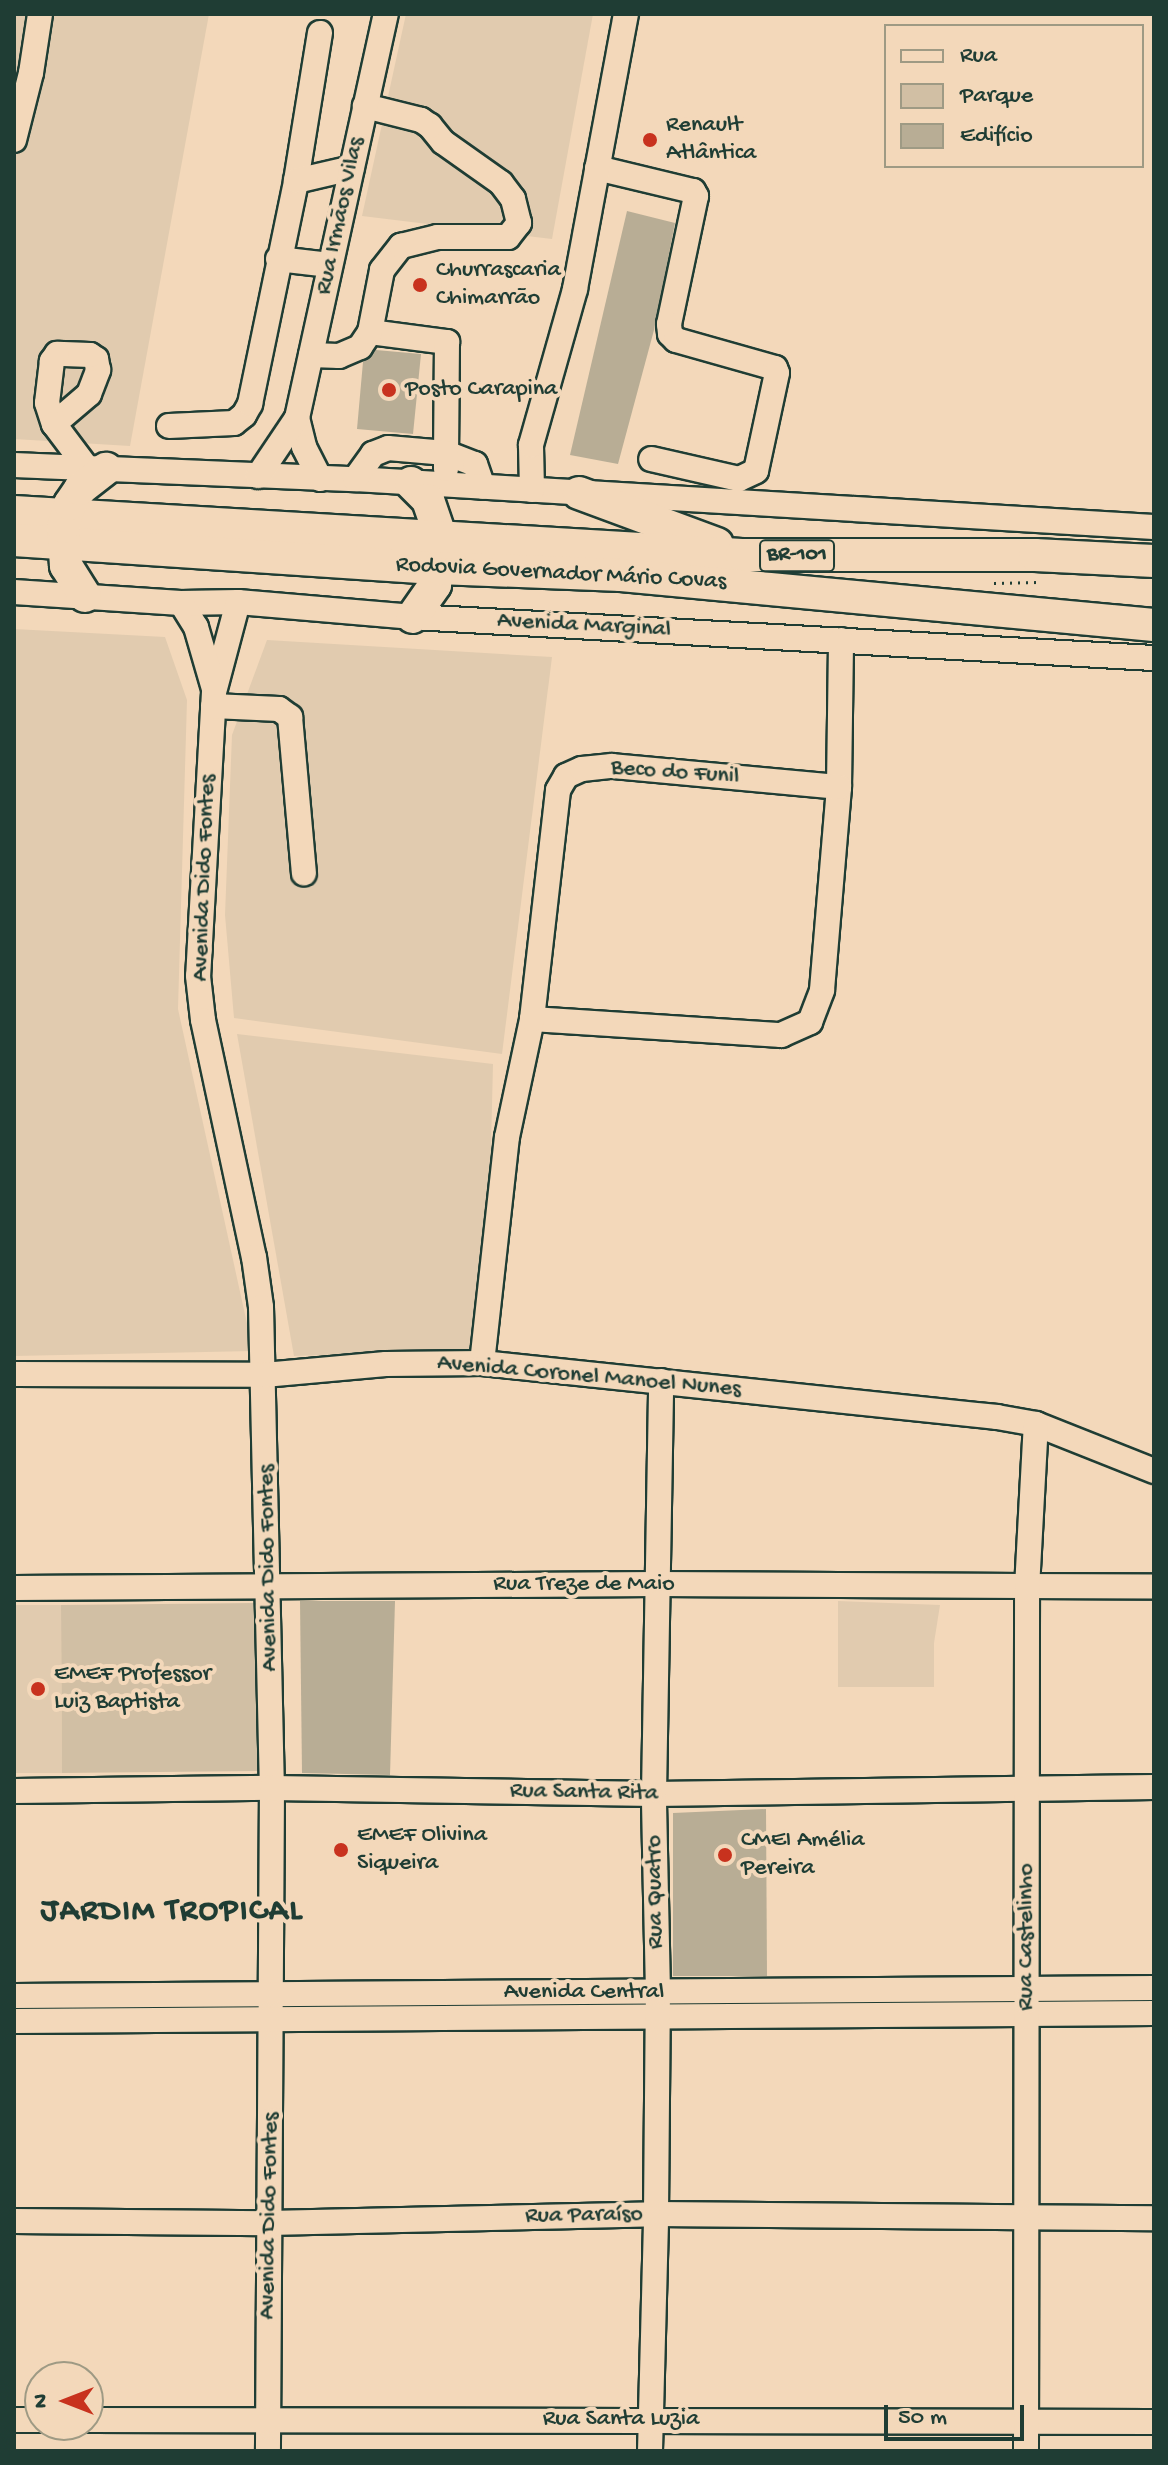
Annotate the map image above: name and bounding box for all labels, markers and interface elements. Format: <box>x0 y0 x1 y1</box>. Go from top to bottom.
legend <box>884 24 1144 168</box>
text: Rua <box>960 42 997 71</box>
text: Parque <box>960 82 1033 111</box>
place label: Renault Atlântica <box>666 112 756 168</box>
text: Edifício <box>960 122 1033 151</box>
marker: Renault Atlântica <box>641 131 659 149</box>
street label: Rua Irmãos Vilas <box>310 135 372 297</box>
place label: Churrascaria Chimarrão <box>436 257 561 313</box>
marker: Churrascaria Chimarrão <box>411 276 429 294</box>
place label: Posto Carapina <box>405 376 557 404</box>
marker: Posto Carapina <box>380 381 398 399</box>
road number: BR-101 <box>759 538 835 574</box>
street label: Rodovia Governador Mário Covas <box>395 551 727 597</box>
street label: Avenida Marginal <box>496 607 672 645</box>
street label: Beco do Funil <box>610 754 740 792</box>
street label: Avenida Dido Fontes <box>187 774 223 982</box>
street label: Avenida Coronel Manoel Nunes <box>436 1349 742 1405</box>
street label: Avenida Dido Fontes <box>253 1464 285 1672</box>
street label: Rua Treze de Maio <box>493 1571 675 1599</box>
place label: EMEF Professor Luiz Baptista <box>54 1661 211 1717</box>
marker: EMEF Professor Luiz Baptista <box>29 1680 47 1698</box>
street label: Rua Santa Rita <box>510 1777 658 1809</box>
place label: EMEF Olivina Siqueira <box>357 1822 487 1878</box>
place label: CMEI Amélia Pereira <box>741 1827 864 1883</box>
street label: Rua Quatro <box>641 1835 671 1949</box>
marker: EMEF Olivina Siqueira <box>332 1841 350 1859</box>
marker: CMEI Amélia Pereira <box>716 1846 734 1864</box>
street label: Rua Castelinho <box>1013 1863 1041 2011</box>
district label: JARDIM TROPICAL <box>41 1893 303 1931</box>
street label: Avenida Central <box>504 1979 664 2007</box>
street label: Avenida Dido Fontes <box>254 2112 286 2320</box>
street label: Rua Paraíso <box>525 2201 643 2231</box>
north arrow <box>24 2361 104 2441</box>
scale bar <box>888 2389 1028 2439</box>
text: N <box>29 2394 55 2408</box>
text: 50 m <box>898 2404 947 2433</box>
street label: Rua Santa Luzia <box>543 2406 699 2434</box>

